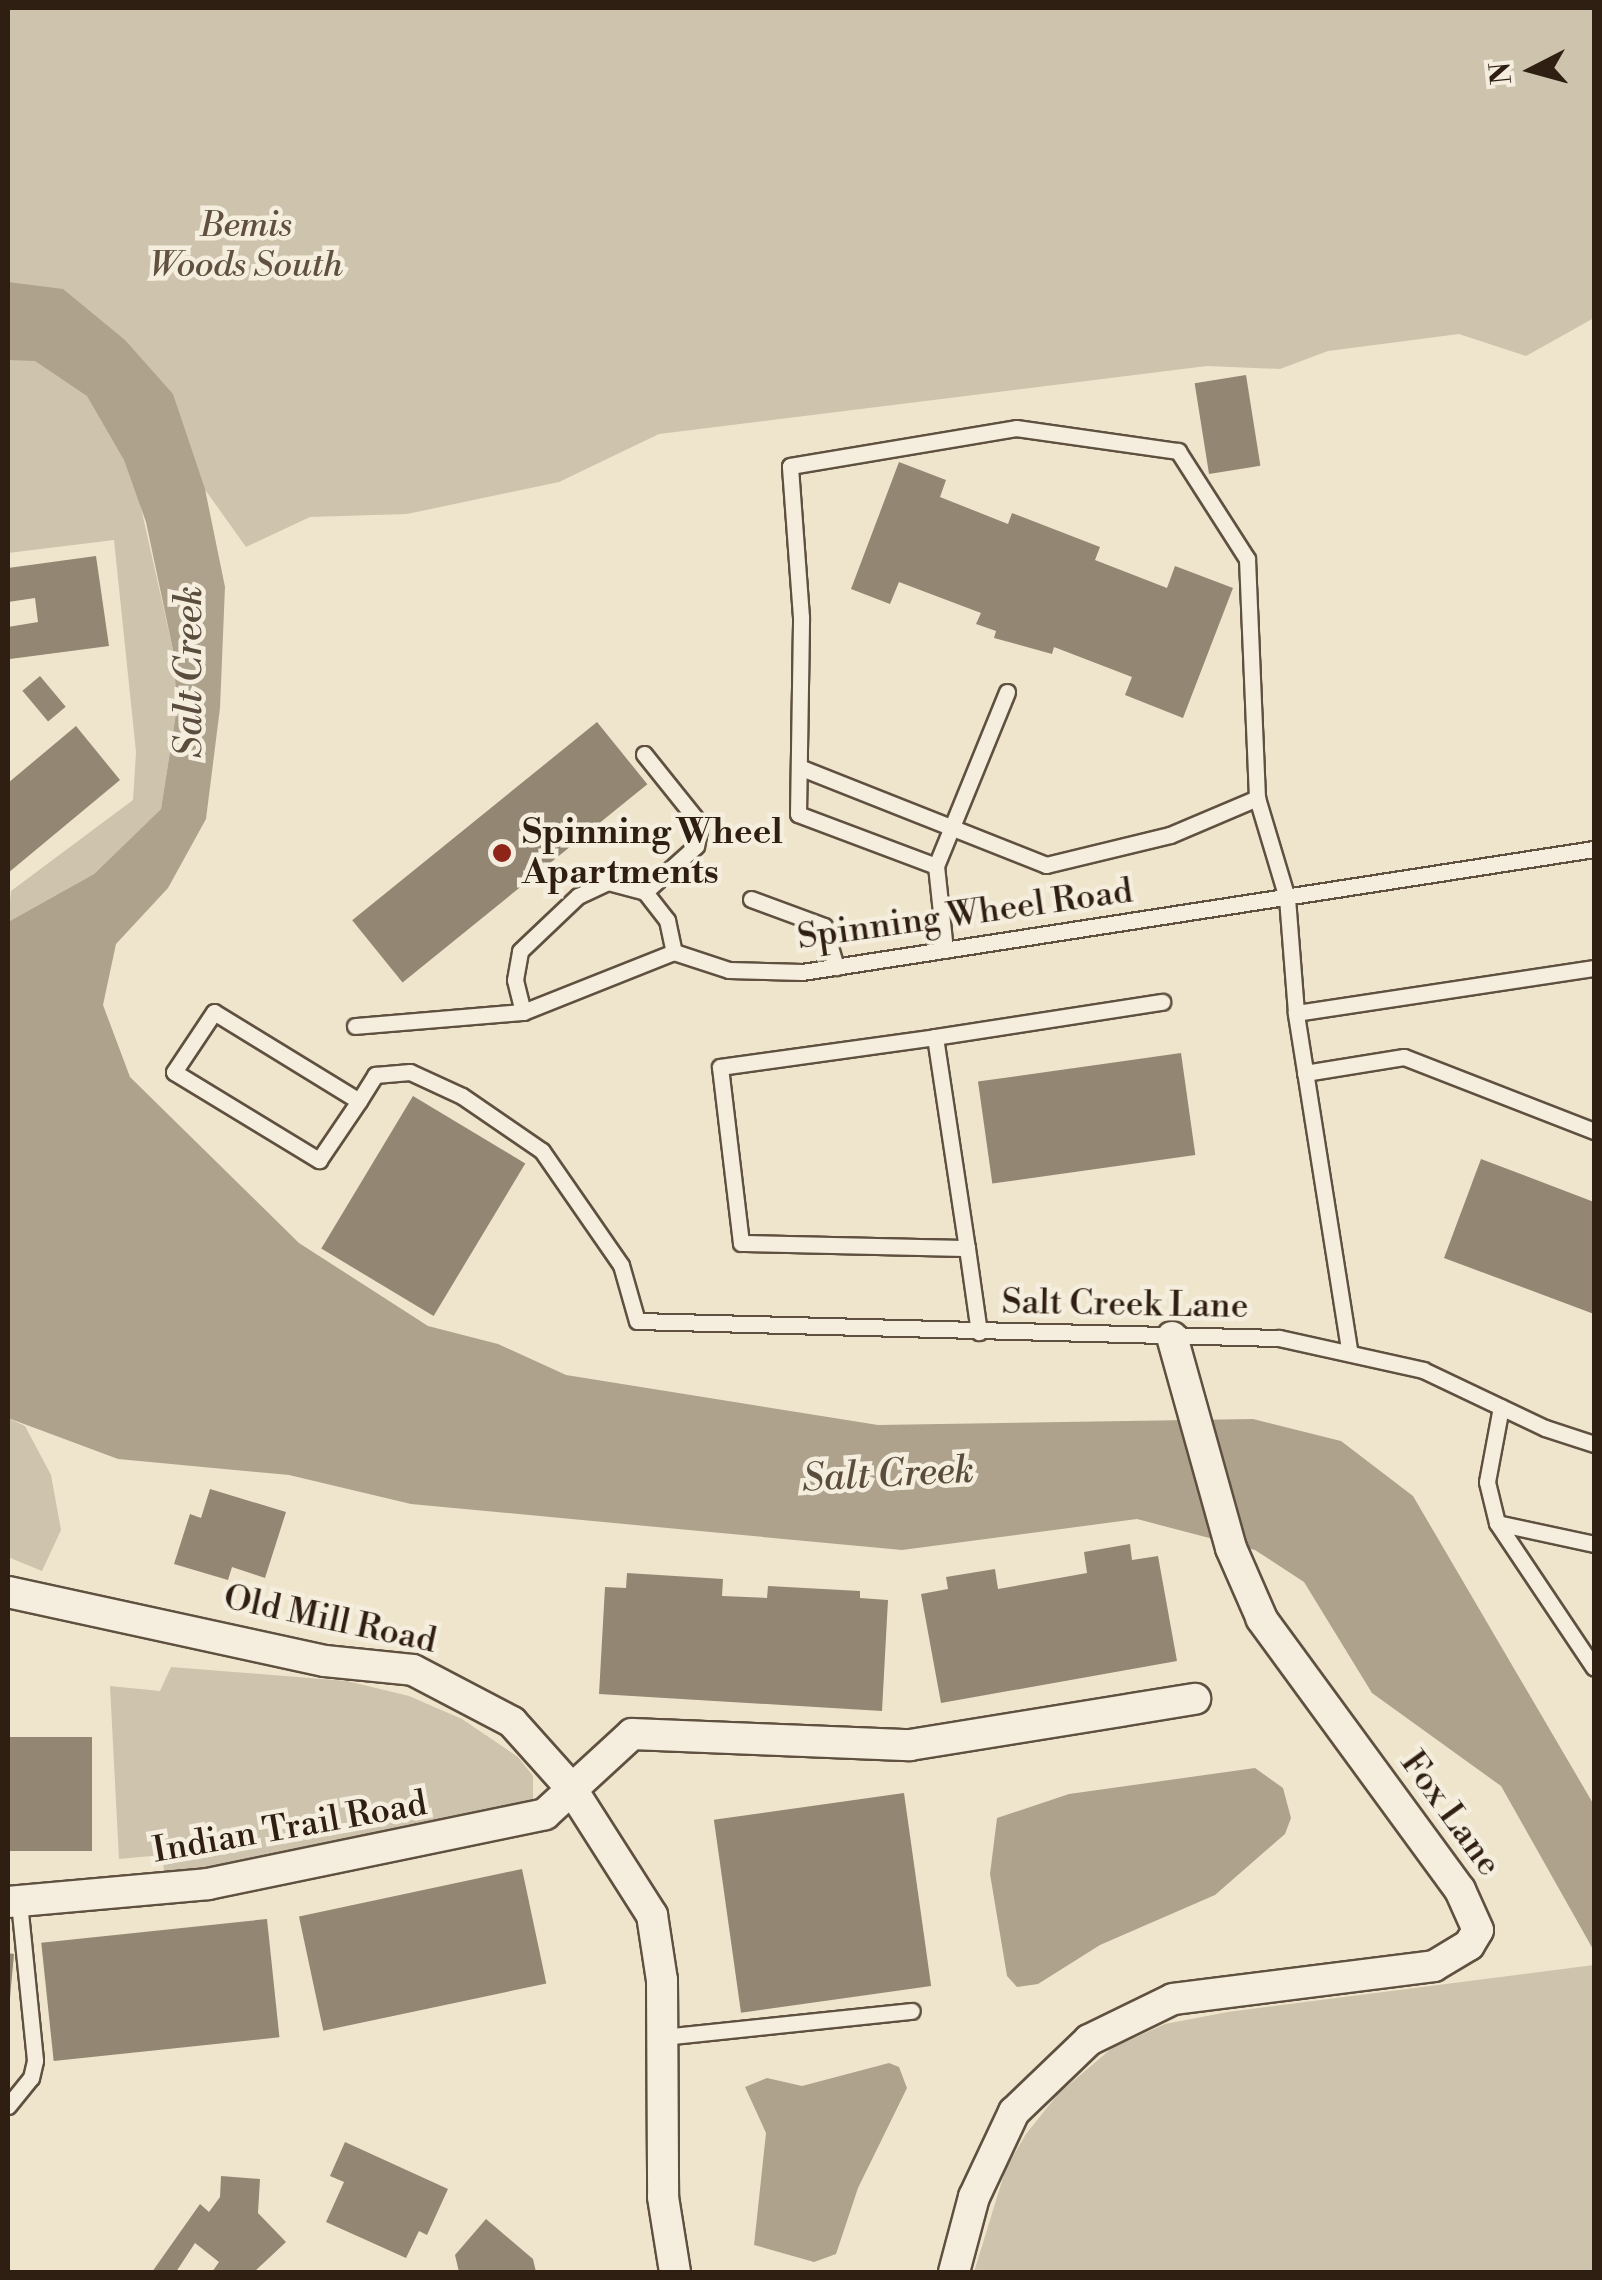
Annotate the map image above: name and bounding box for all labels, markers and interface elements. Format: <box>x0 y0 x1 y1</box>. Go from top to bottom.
north arrow <box>1482 20 1582 120</box>
text: N <box>1483 60 1520 86</box>
park label: Bemis Woods South <box>149 205 343 287</box>
water label: Salt Creek <box>167 586 213 758</box>
place label: Spinning Wheel Apartments <box>522 812 783 894</box>
marker: Spinning Wheel Apartments <box>491 842 513 864</box>
street label: Spinning Wheel Road <box>795 871 1135 959</box>
street label: Salt Creek Lane <box>1001 1282 1249 1328</box>
water label: Salt Creek <box>801 1448 975 1502</box>
street label: Old Mill Road <box>220 1577 440 1663</box>
street label: Fox Lane <box>1391 1743 1509 1885</box>
street label: Indian Trail Road <box>150 1783 430 1873</box>

